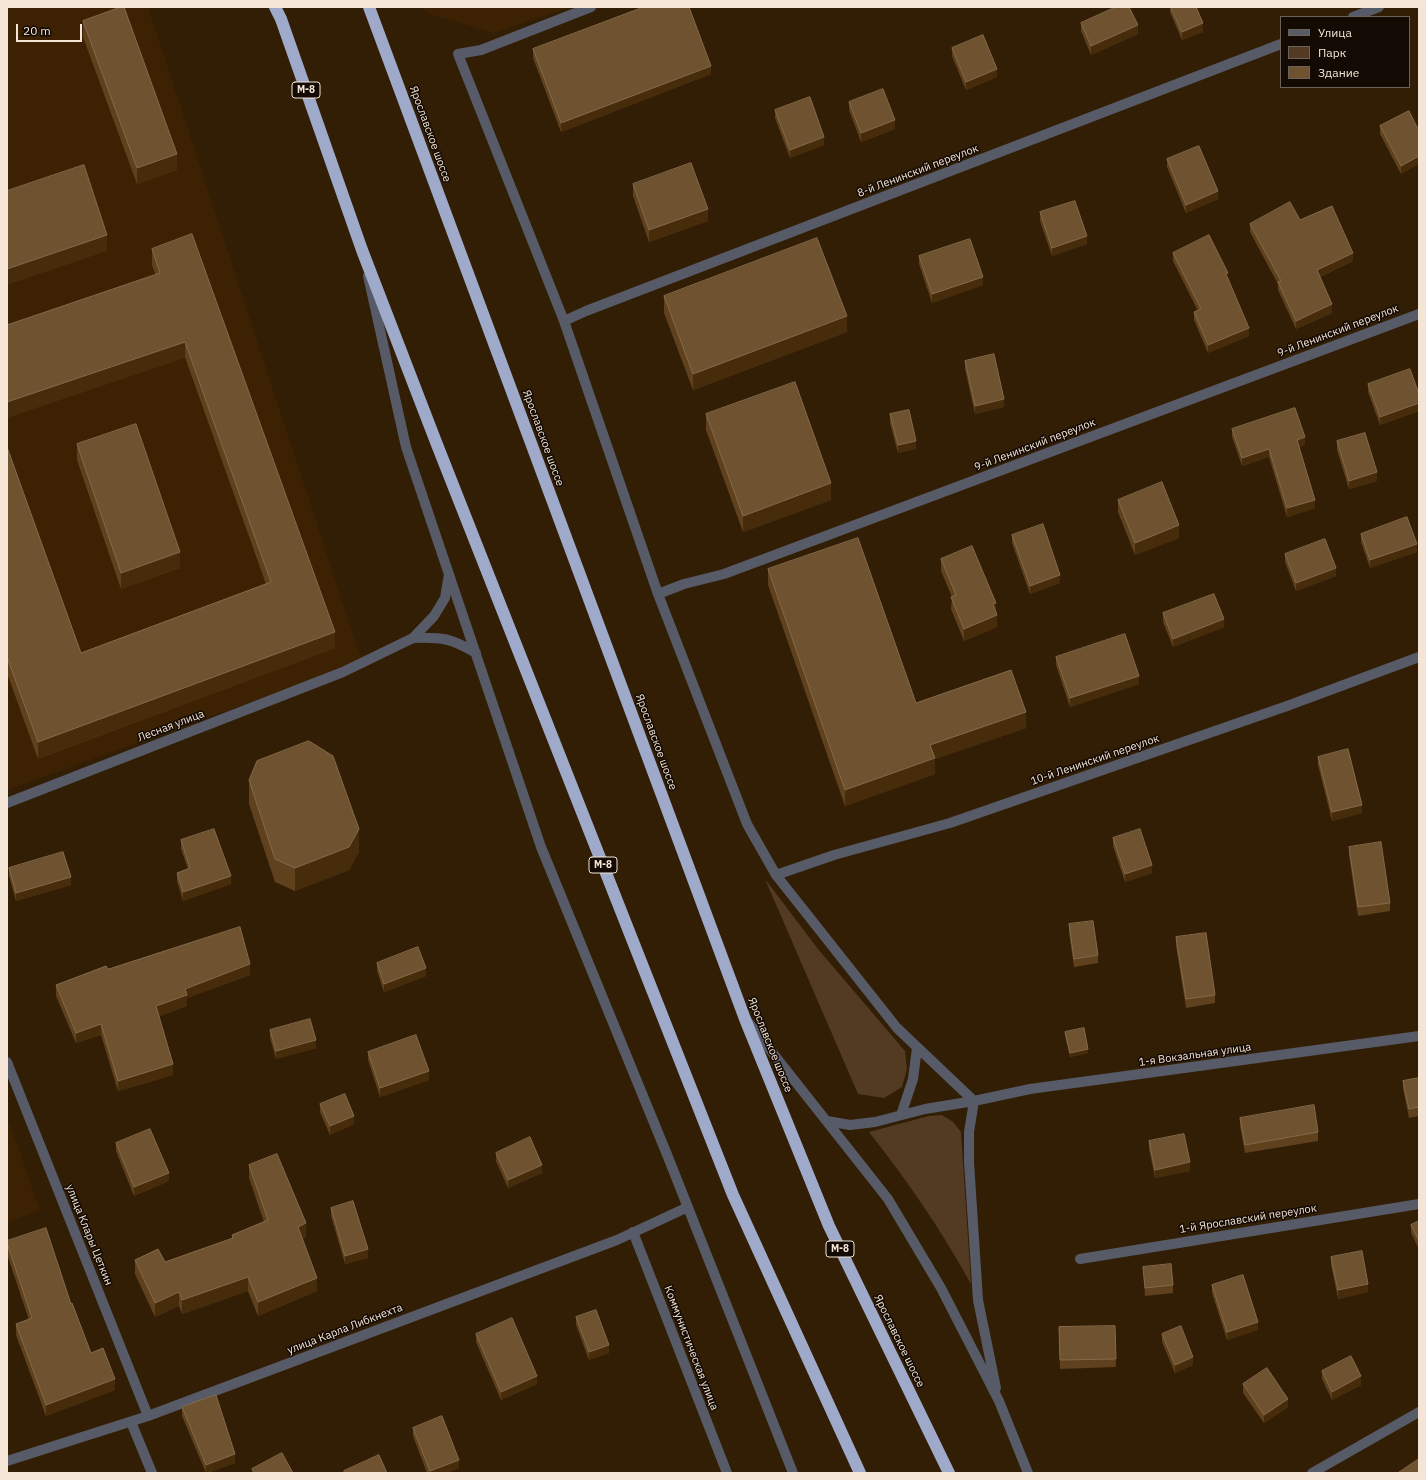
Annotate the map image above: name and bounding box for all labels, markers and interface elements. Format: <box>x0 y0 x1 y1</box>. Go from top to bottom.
scale bar <box>18 16 84 42</box>
legend <box>1280 16 1410 88</box>
text: 20 m <box>23 23 51 38</box>
text: Улица <box>1318 25 1352 40</box>
text: Парк <box>1318 45 1346 60</box>
text: Здание <box>1318 65 1359 80</box>
road number: М-8 <box>292 82 320 98</box>
street label: Ярославское шоссе <box>406 84 454 184</box>
street label: 8-й Ленинский переулок <box>856 142 980 200</box>
street label: 9-й Ленинский переулок <box>1276 302 1400 360</box>
street label: Ярославское шоссе <box>519 388 567 488</box>
street label: 9-й Ленинский переулок <box>973 416 1097 474</box>
street label: Ярославское шоссе <box>632 692 680 792</box>
street label: Лесная улица <box>136 707 206 745</box>
street label: 10-й Ленинский переулок <box>1029 732 1161 788</box>
road number: М-8 <box>589 857 617 873</box>
street label: Ярославское шоссе <box>745 995 795 1095</box>
street label: 1-я Вокзальная улица <box>1138 1041 1252 1069</box>
street label: улица Клары Цеткин <box>63 1183 115 1287</box>
street label: 1-й Ярославский переулок <box>1178 1202 1318 1236</box>
road number: М-8 <box>826 1241 854 1257</box>
street label: Коммунистическая улица <box>661 1284 721 1412</box>
street label: Ярославское шоссе <box>871 1293 927 1389</box>
street label: улица Карла Либкнехта <box>286 1301 404 1357</box>

